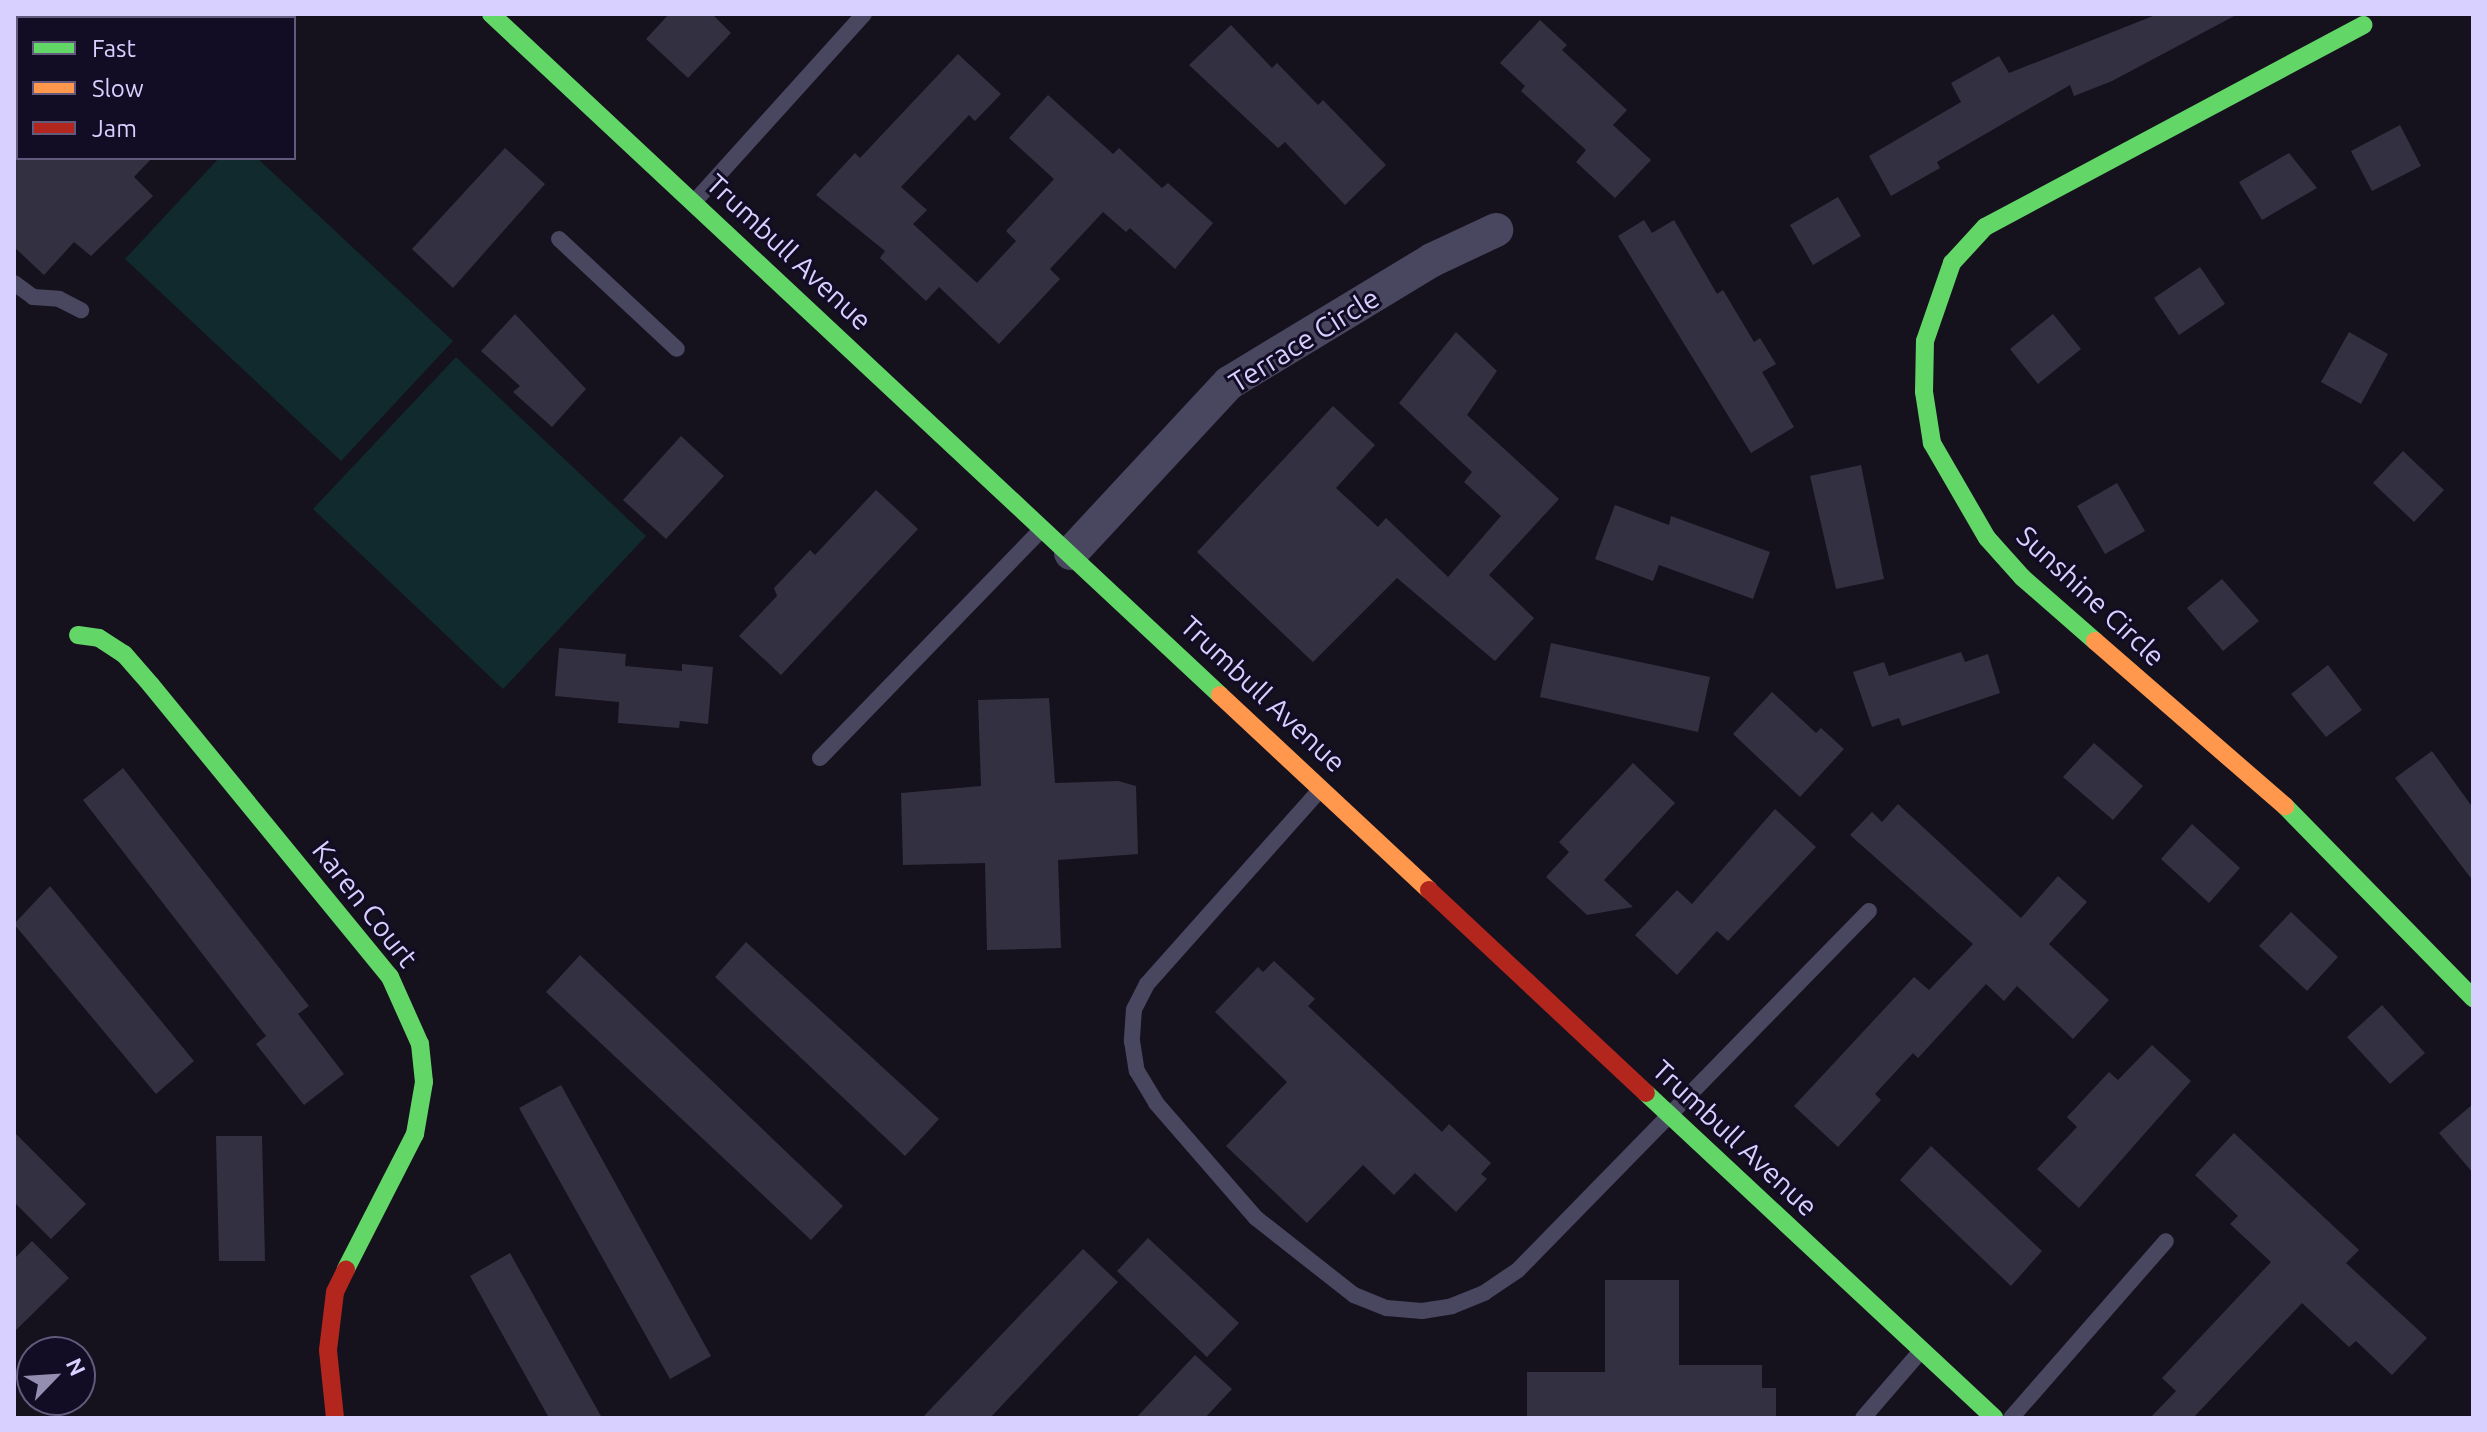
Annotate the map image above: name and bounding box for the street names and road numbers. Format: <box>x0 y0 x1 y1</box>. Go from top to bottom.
street label: Trumbull Avenue <box>700 167 878 337</box>
street label: Terrace Circle <box>1223 281 1385 399</box>
street label: Sunshine Circle <box>2010 519 2172 673</box>
street label: Trumbull Avenue <box>1174 609 1352 779</box>
street label: Karen Court <box>305 834 425 974</box>
street label: Trumbull Avenue <box>1646 1053 1824 1223</box>

